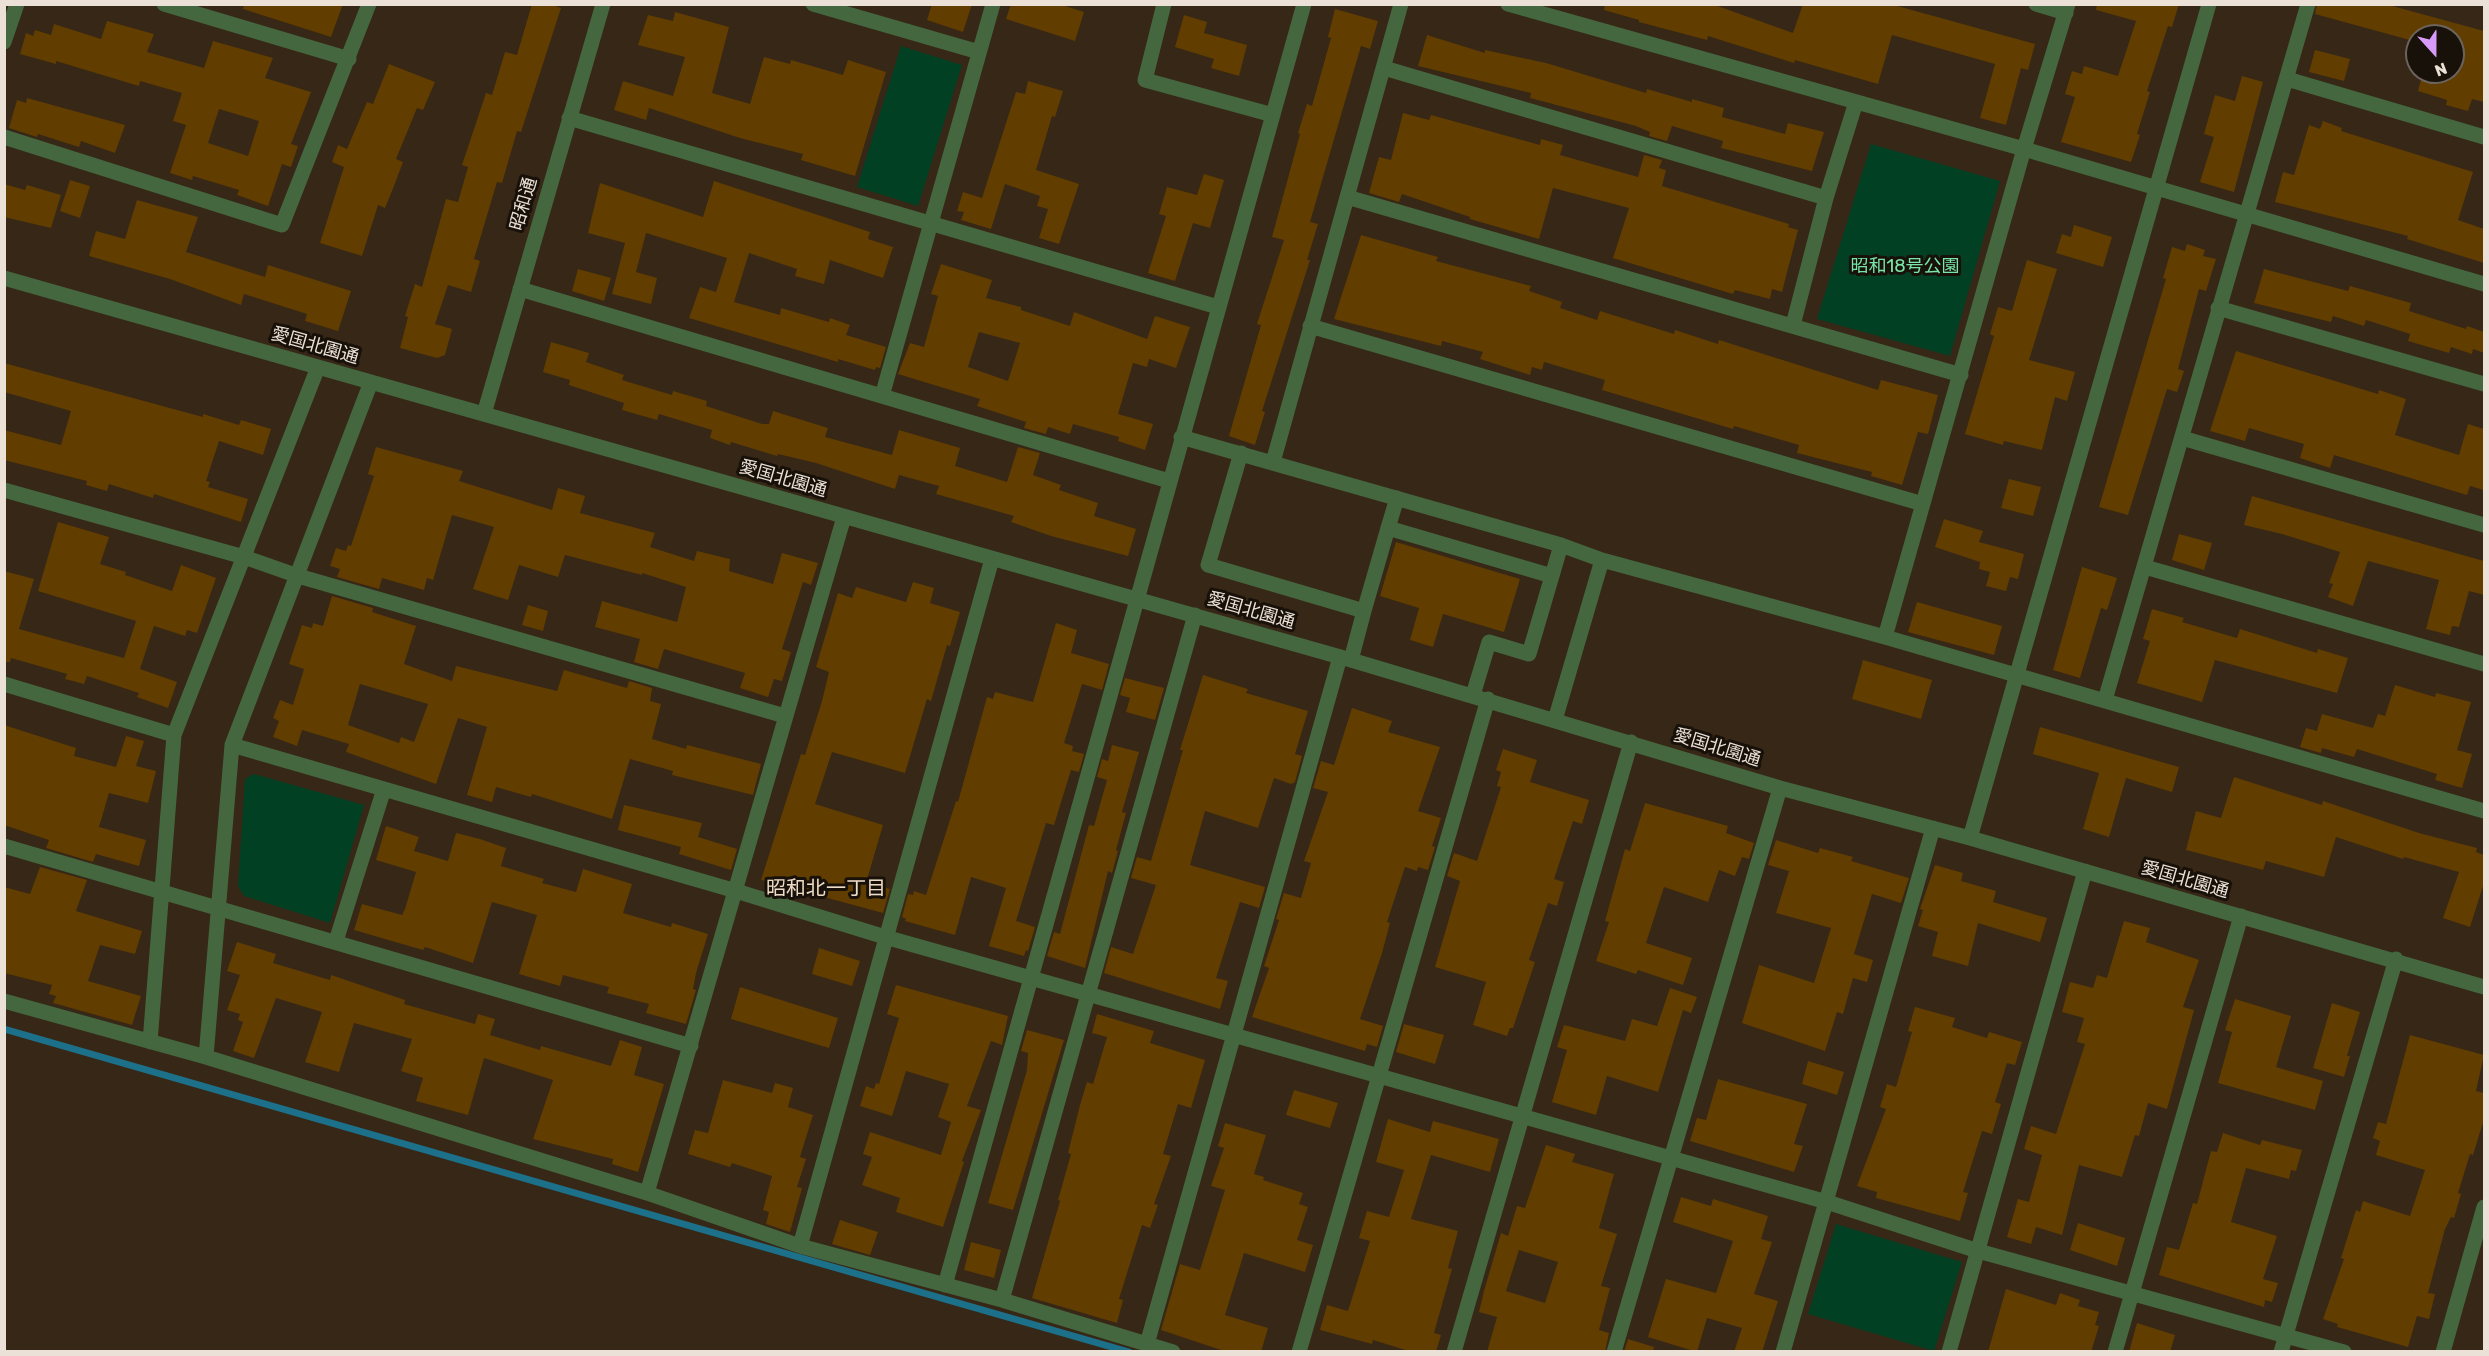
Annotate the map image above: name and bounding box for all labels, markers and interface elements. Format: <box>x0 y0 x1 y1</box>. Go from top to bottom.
north arrow <box>2405 24 2465 84</box>
text: N <box>2432 58 2450 80</box>
street label: 昭和通 <box>506 175 542 233</box>
park label: 昭和18号公園 <box>1850 256 1960 278</box>
street label: 愛国北園通 <box>269 323 361 369</box>
street label: 愛国北園通 <box>737 456 829 502</box>
street label: 愛国北園通 <box>1205 588 1297 634</box>
street label: 愛国北園通 <box>1671 725 1763 771</box>
street label: 愛国北園通 <box>2139 857 2231 903</box>
district label: 昭和北一丁目 <box>766 877 886 901</box>

